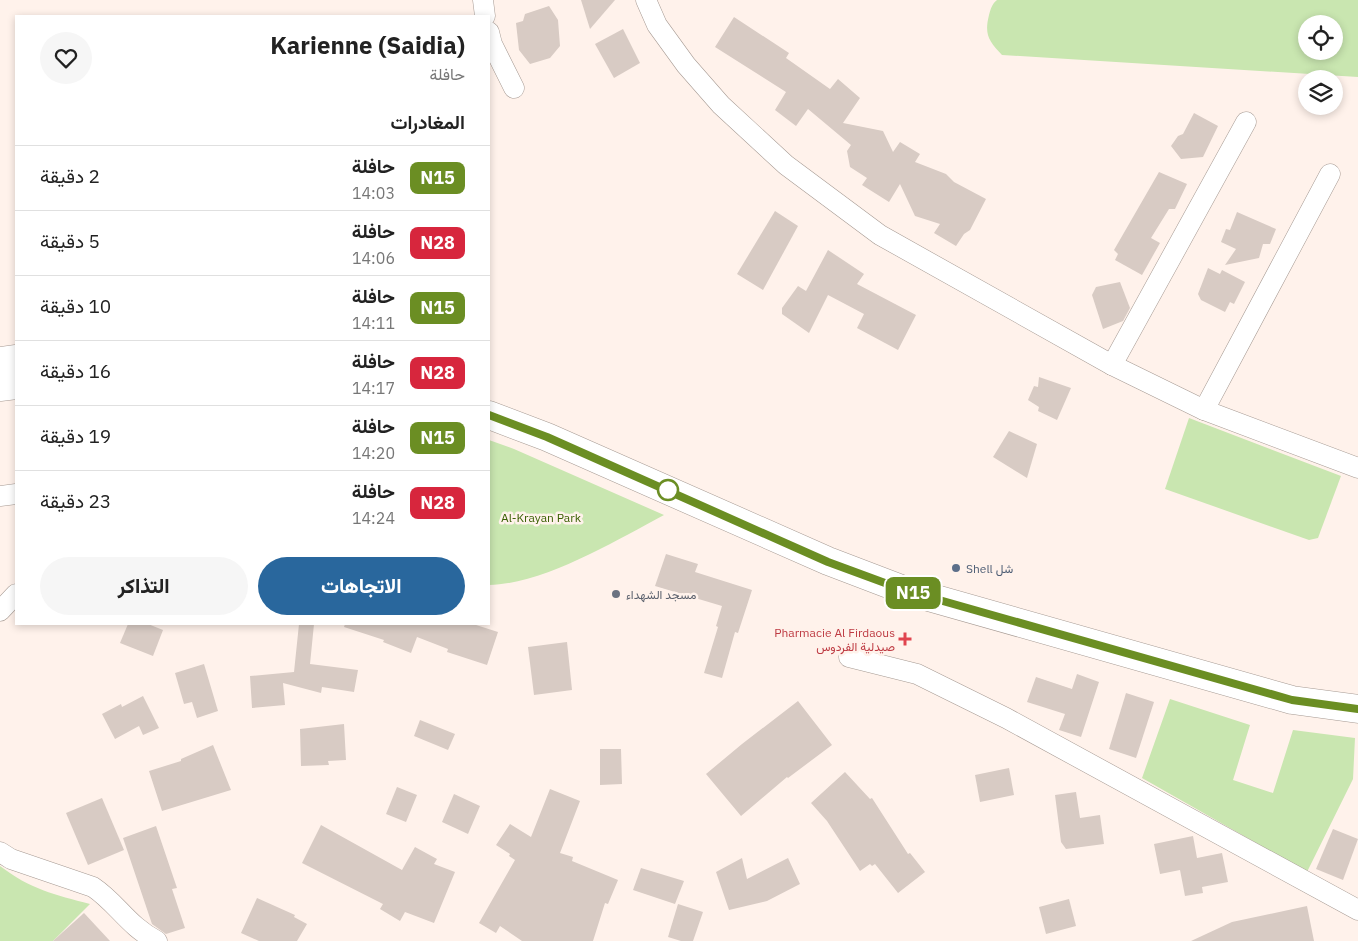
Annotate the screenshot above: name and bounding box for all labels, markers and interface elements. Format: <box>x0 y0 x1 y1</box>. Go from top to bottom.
map controls <box>1298 15 1343 115</box>
button: locate <box>1298 15 1343 60</box>
text: Karienne (Saidia) <box>270 29 465 61</box>
button: heart <box>40 32 92 84</box>
text: حافلة <box>429 64 465 84</box>
button: layers <box>1298 70 1343 115</box>
text: المغادرات <box>390 110 465 134</box>
text: حافلة <box>352 154 395 178</box>
text: 2 دقيقة <box>40 164 100 188</box>
text: N15 <box>420 166 455 189</box>
text: 14:03 <box>352 183 395 203</box>
text: حافلة <box>352 219 395 243</box>
text: 5 دقيقة <box>40 229 100 253</box>
text: N28 <box>420 231 455 254</box>
text: 14:06 <box>352 248 395 268</box>
text: حافلة <box>352 284 395 308</box>
text: 10 دقيقة <box>40 294 111 318</box>
text: N15 <box>420 296 455 319</box>
text: 14:11 <box>352 313 395 333</box>
text: حافلة <box>352 349 395 373</box>
text: 16 دقيقة <box>40 359 111 383</box>
text: N28 <box>420 361 455 384</box>
text: 14:17 <box>352 378 395 398</box>
text: حافلة <box>352 414 395 438</box>
text: 19 دقيقة <box>40 424 111 448</box>
text: N15 <box>420 426 455 449</box>
text: 14:20 <box>352 443 395 463</box>
text: حافلة <box>352 479 395 503</box>
unlabelled marker <box>657 479 679 501</box>
text: 23 دقيقة <box>40 489 111 513</box>
text: N28 <box>420 491 455 514</box>
text: 14:24 <box>352 508 395 528</box>
park label: Al-Krayan Park <box>501 510 582 525</box>
button: التذاكر <box>40 557 248 615</box>
button: الاتجاهات <box>258 557 465 615</box>
place label: Shell شل <box>966 561 1013 577</box>
marker: Shell شل <box>950 562 962 574</box>
line badge: N15 <box>884 577 942 609</box>
text: N15 <box>896 581 930 604</box>
place label: مسجد الشهداء <box>626 587 696 603</box>
marker: مسجد الشهداء <box>610 588 622 600</box>
place label: Pharmacie Al Firdaous صيدلية الفردوس <box>774 625 895 655</box>
marker: Pharmacie Al Firdaous صيدلية الفردوس <box>899 633 911 645</box>

